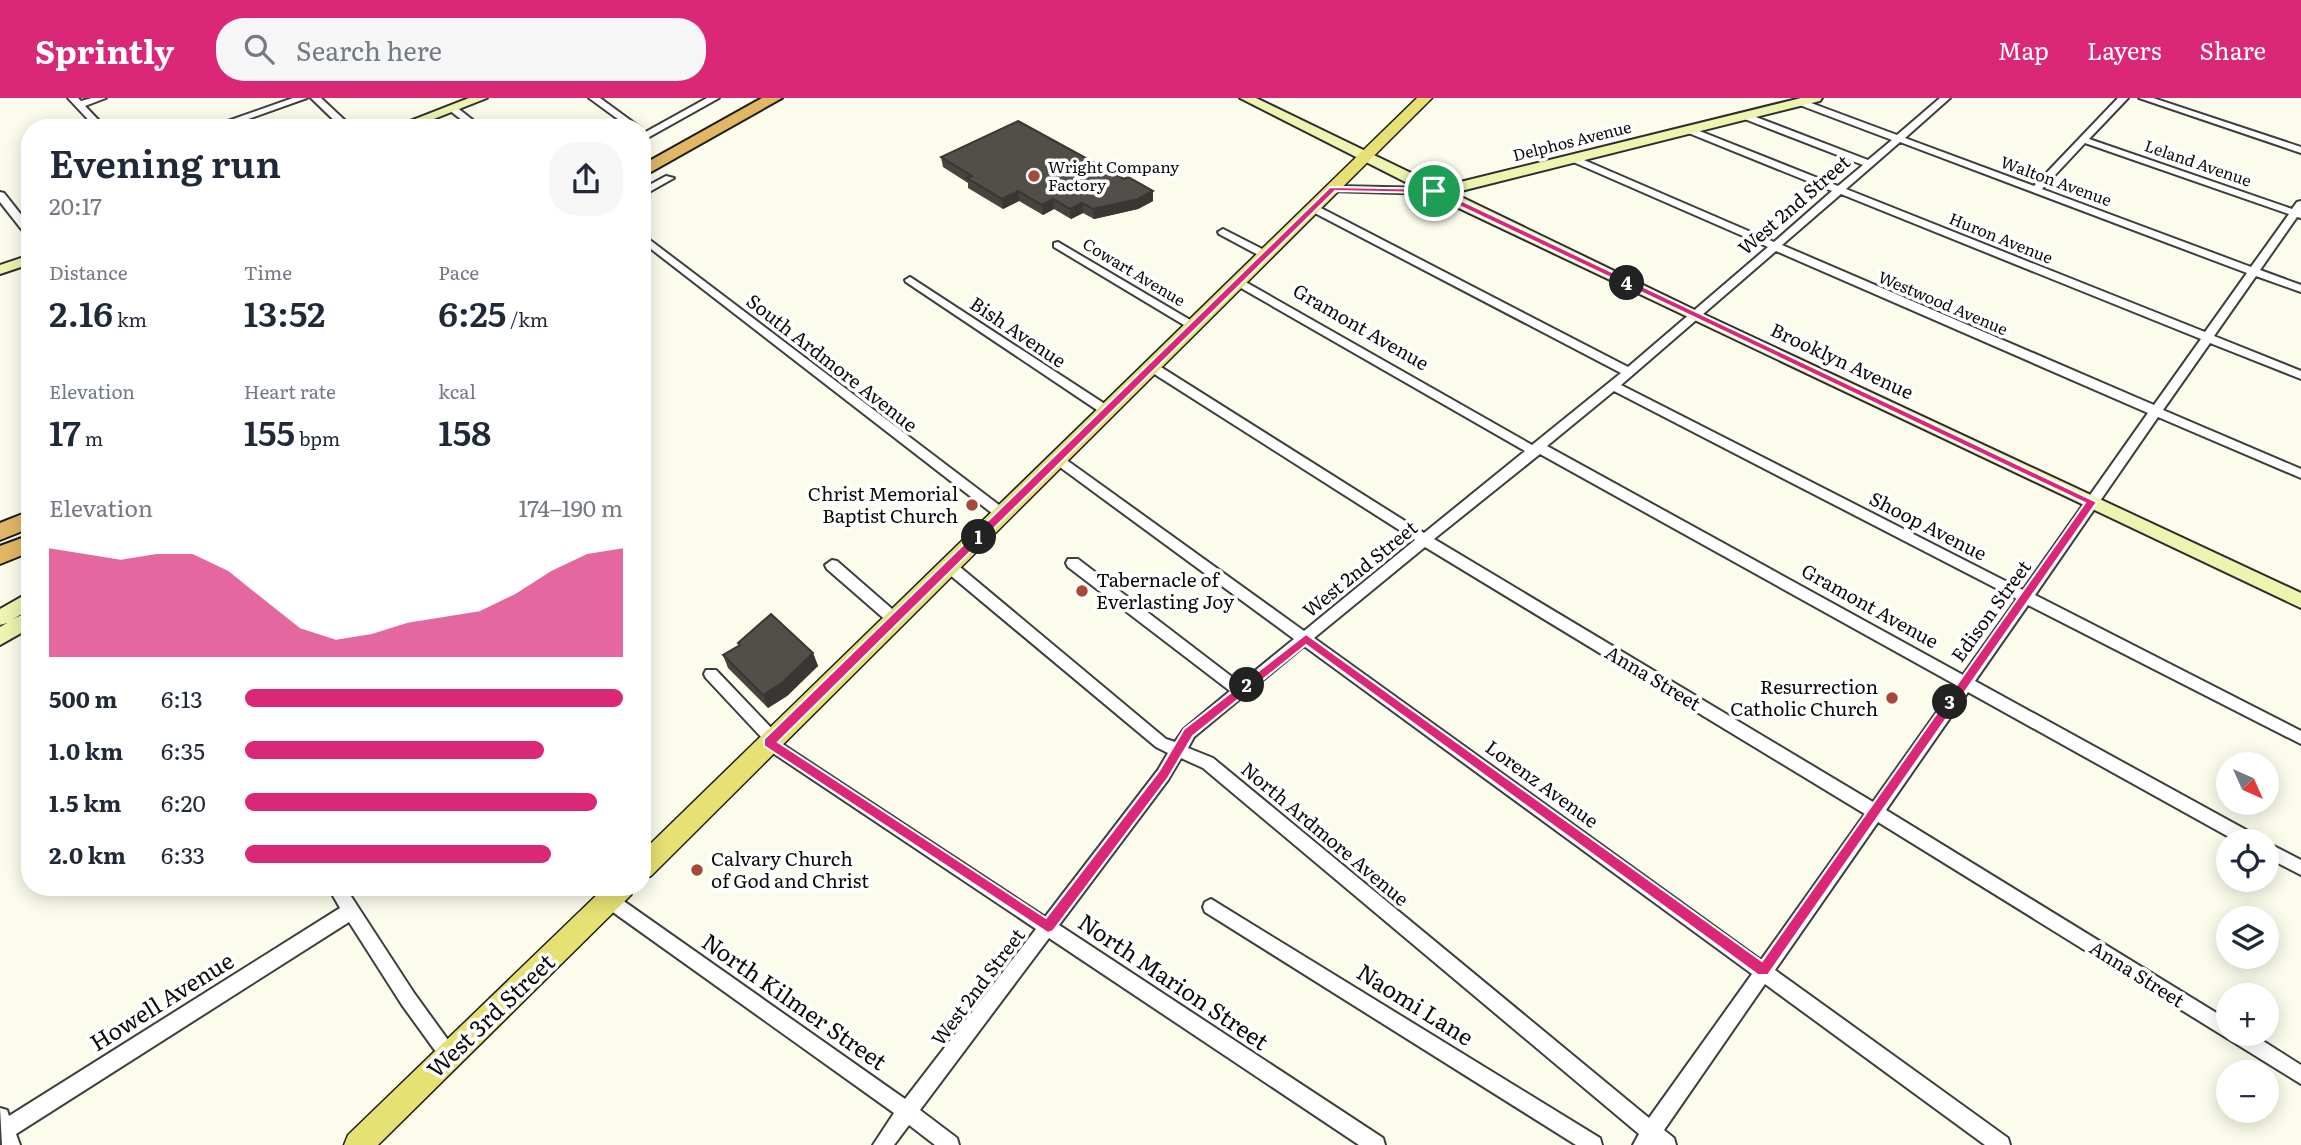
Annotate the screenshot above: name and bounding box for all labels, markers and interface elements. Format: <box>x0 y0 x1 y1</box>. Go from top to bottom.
search box <box>216 18 706 81</box>
text: Sprintly <box>35 25 174 74</box>
icon: search <box>240 30 278 68</box>
text: Search here <box>296 30 442 69</box>
text: Map <box>1998 32 2049 67</box>
text: Layers <box>2087 32 2161 67</box>
text: Share <box>2199 32 2266 67</box>
street label: Delphos Avenue <box>1510 114 1634 166</box>
text: Evening run <box>49 133 281 190</box>
street label: Leland Avenue <box>2142 133 2255 192</box>
button: share <box>549 142 623 216</box>
street label: West 2nd Street <box>1731 147 1856 261</box>
street label: Walton Avenue <box>1997 149 2115 211</box>
place label: Wright Company Factory <box>1048 154 1180 196</box>
pin <box>1404 161 1464 221</box>
marker: Wright Company Factory <box>1026 168 1042 184</box>
icon: arrive <box>1415 172 1453 210</box>
text: 20:17 <box>49 188 102 222</box>
street label: Huron Avenue <box>1946 205 2057 269</box>
street label: Cowart Avenue <box>1079 231 1190 311</box>
text: Distance <box>49 258 128 286</box>
text: Time <box>244 258 292 286</box>
text: Pace <box>438 258 479 286</box>
street label: Westwood Avenue <box>1875 264 2012 340</box>
pin: 4 <box>1610 266 1644 300</box>
text: 4 <box>1621 268 1632 296</box>
street label: Gramont Avenue <box>1288 276 1435 377</box>
text: 2.16 <box>49 286 113 338</box>
text: 13:52 <box>244 286 325 338</box>
text: 6:25 <box>438 286 506 338</box>
street label: South Ardmore Avenue <box>741 286 924 438</box>
street label: Bish Avenue <box>965 289 1072 374</box>
text: km <box>113 305 147 333</box>
text: /km <box>506 305 548 333</box>
street label: Brooklyn Avenue <box>1766 315 1919 406</box>
text: Elevation <box>49 377 135 405</box>
text: Heart rate <box>244 377 336 405</box>
text: kcal <box>438 377 476 405</box>
text: 17 <box>49 405 81 457</box>
text: 155 <box>244 405 295 457</box>
text: 158 <box>438 405 491 457</box>
text: m <box>81 424 103 452</box>
text: bpm <box>295 424 340 452</box>
place label: Christ Memorial Baptist Church <box>808 479 958 529</box>
street label: Shoop Avenue <box>1865 484 1992 567</box>
text: Elevation <box>49 490 153 524</box>
text: 174–190 m <box>519 490 623 524</box>
marker: Christ Memorial Baptist Church <box>964 497 980 513</box>
street label: West 2nd Street <box>1296 513 1423 623</box>
pin: 1 <box>962 520 996 555</box>
text: 1 <box>975 522 982 550</box>
street label: Edison Street <box>1944 553 2037 667</box>
street label: Gramont Avenue <box>1797 556 1944 654</box>
place label: Tabernacle of Everlasting Joy <box>1096 565 1234 615</box>
marker: Tabernacle of Everlasting Joy <box>1074 583 1090 599</box>
street label: Anna Street <box>1600 638 1707 717</box>
pin: 2 <box>1230 668 1264 702</box>
text: 2 <box>1241 670 1252 698</box>
place label: Resurrection Catholic Church <box>1730 672 1878 722</box>
text: 500 m <box>49 681 117 715</box>
text: 6:13 <box>161 681 203 715</box>
pin: 3 <box>1932 684 1968 720</box>
text: 3 <box>1944 687 1955 715</box>
marker: Resurrection Catholic Church <box>1884 690 1900 706</box>
text: 1.0 km <box>49 733 123 767</box>
text: 6:35 <box>161 733 205 767</box>
street label: Lorenz Avenue <box>1480 733 1605 834</box>
north arrow <box>2216 752 2278 816</box>
map controls <box>2216 752 2279 1123</box>
street label: North Ardmore Avenue <box>1236 755 1416 912</box>
text: 1.5 km <box>49 785 122 819</box>
text: 6:20 <box>161 785 206 819</box>
button: locate <box>2216 829 2279 892</box>
text: 2.0 km <box>49 837 126 871</box>
text: 6:33 <box>161 837 205 871</box>
place label: Calvary Church of God and Christ <box>711 844 869 894</box>
marker: Calvary Church of God and Christ <box>689 862 705 878</box>
street label: North Marion Street <box>1072 904 1277 1057</box>
button: layers <box>2216 906 2279 969</box>
street label: West 2nd Street <box>924 922 1031 1051</box>
street label: North Kilmer Street <box>696 924 895 1078</box>
street label: Anna Street <box>2085 933 2191 1014</box>
street label: Howell Avenue <box>82 942 240 1058</box>
street label: West 3rd Street <box>418 944 562 1085</box>
street label: Naomi Lane <box>1351 954 1481 1053</box>
button: + <box>2216 983 2279 1046</box>
button: − <box>2216 1060 2279 1123</box>

